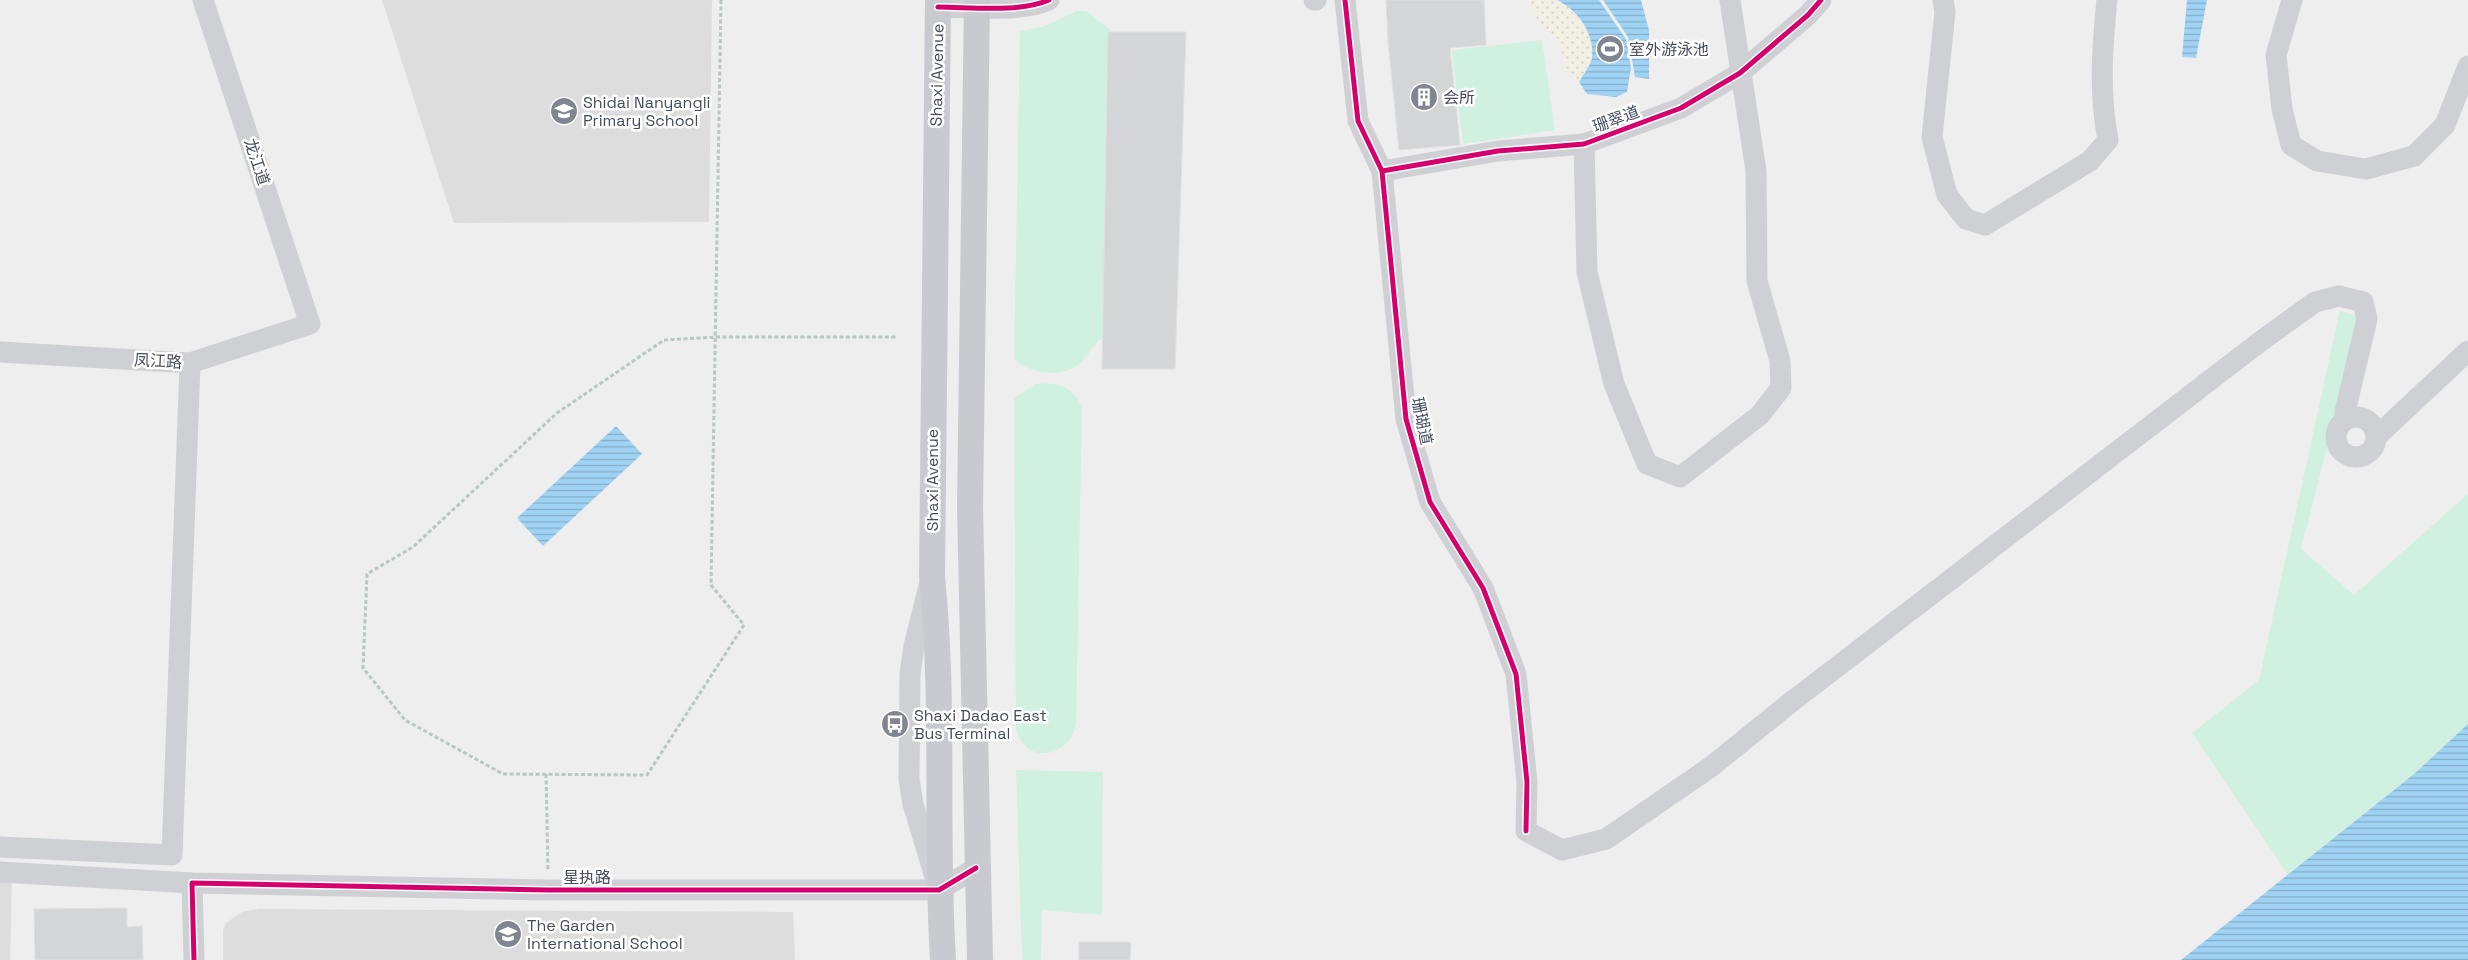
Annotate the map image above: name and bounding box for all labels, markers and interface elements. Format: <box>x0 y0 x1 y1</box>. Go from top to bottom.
street label: Shaxi Avenue <box>926 24 948 126</box>
sports icon: 室外游泳池 <box>1595 34 1625 64</box>
place label: 室外游泳池 <box>1629 39 1709 60</box>
building icon: 会所 <box>1409 82 1439 112</box>
place label: 会所 <box>1443 87 1475 108</box>
place label: Shidai Nanyangli Primary School <box>583 92 711 131</box>
school or university icon: Shidai Nanyangli Primary School <box>549 96 579 126</box>
street label: 珊翠道 <box>1590 101 1642 137</box>
street label: 龙江道 <box>240 136 274 188</box>
street label: 凤江路 <box>133 349 183 373</box>
street label: 珊瑚道 <box>1407 395 1437 447</box>
street label: Shaxi Avenue <box>922 429 943 531</box>
place label: Shaxi Dadao East Bus Terminal <box>914 705 1047 744</box>
bus stop icon: Shaxi Dadao East Bus Terminal <box>880 709 910 739</box>
street label: 星执路 <box>563 867 611 888</box>
place label: The Garden International School <box>527 915 683 954</box>
school or university icon: The Garden International School <box>493 919 523 949</box>

